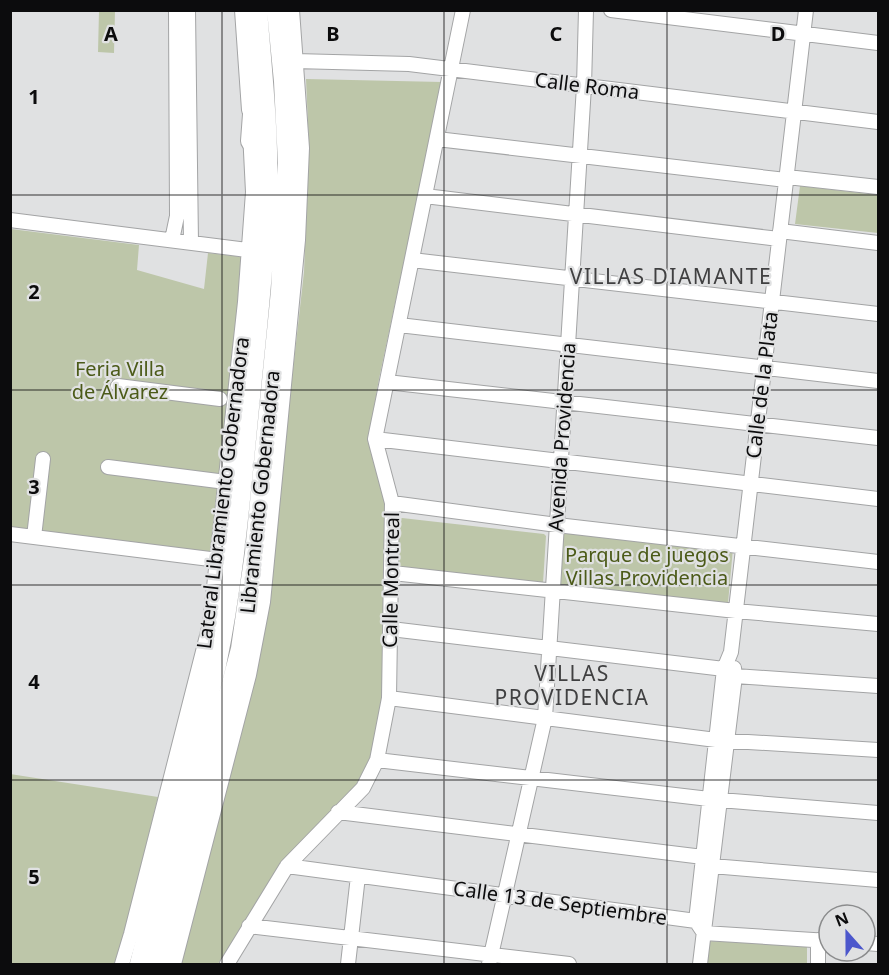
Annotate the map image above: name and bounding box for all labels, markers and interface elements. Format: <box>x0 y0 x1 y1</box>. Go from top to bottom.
text: A <box>104 20 118 47</box>
text: B <box>326 20 340 47</box>
text: C <box>550 20 563 47</box>
text: D <box>771 20 785 47</box>
street label: Calle Roma <box>533 66 641 105</box>
text: 1 <box>28 83 40 110</box>
district label: VILLAS DIAMANTE <box>570 262 772 290</box>
text: 2 <box>28 278 40 305</box>
street label: Calle de la Plata <box>739 310 784 460</box>
street label: Lateral Libramiento Gobernadora <box>190 335 255 651</box>
street label: Avenida Providencia <box>541 342 582 532</box>
park label: Feria Villa de Álvarez <box>72 355 168 405</box>
street label: Libramiento Gobernadora <box>233 369 286 615</box>
text: 3 <box>28 473 40 500</box>
street label: Calle Montreal <box>376 512 405 648</box>
park label: Parque de juegos Villas Providencia <box>565 541 729 591</box>
district label: VILLAS PROVIDENCIA <box>495 659 649 711</box>
text: 4 <box>28 668 40 695</box>
text: 5 <box>28 863 40 890</box>
street label: Calle 13 de Septiembre <box>451 874 669 931</box>
north arrow <box>817 903 877 963</box>
text: N <box>832 906 852 932</box>

